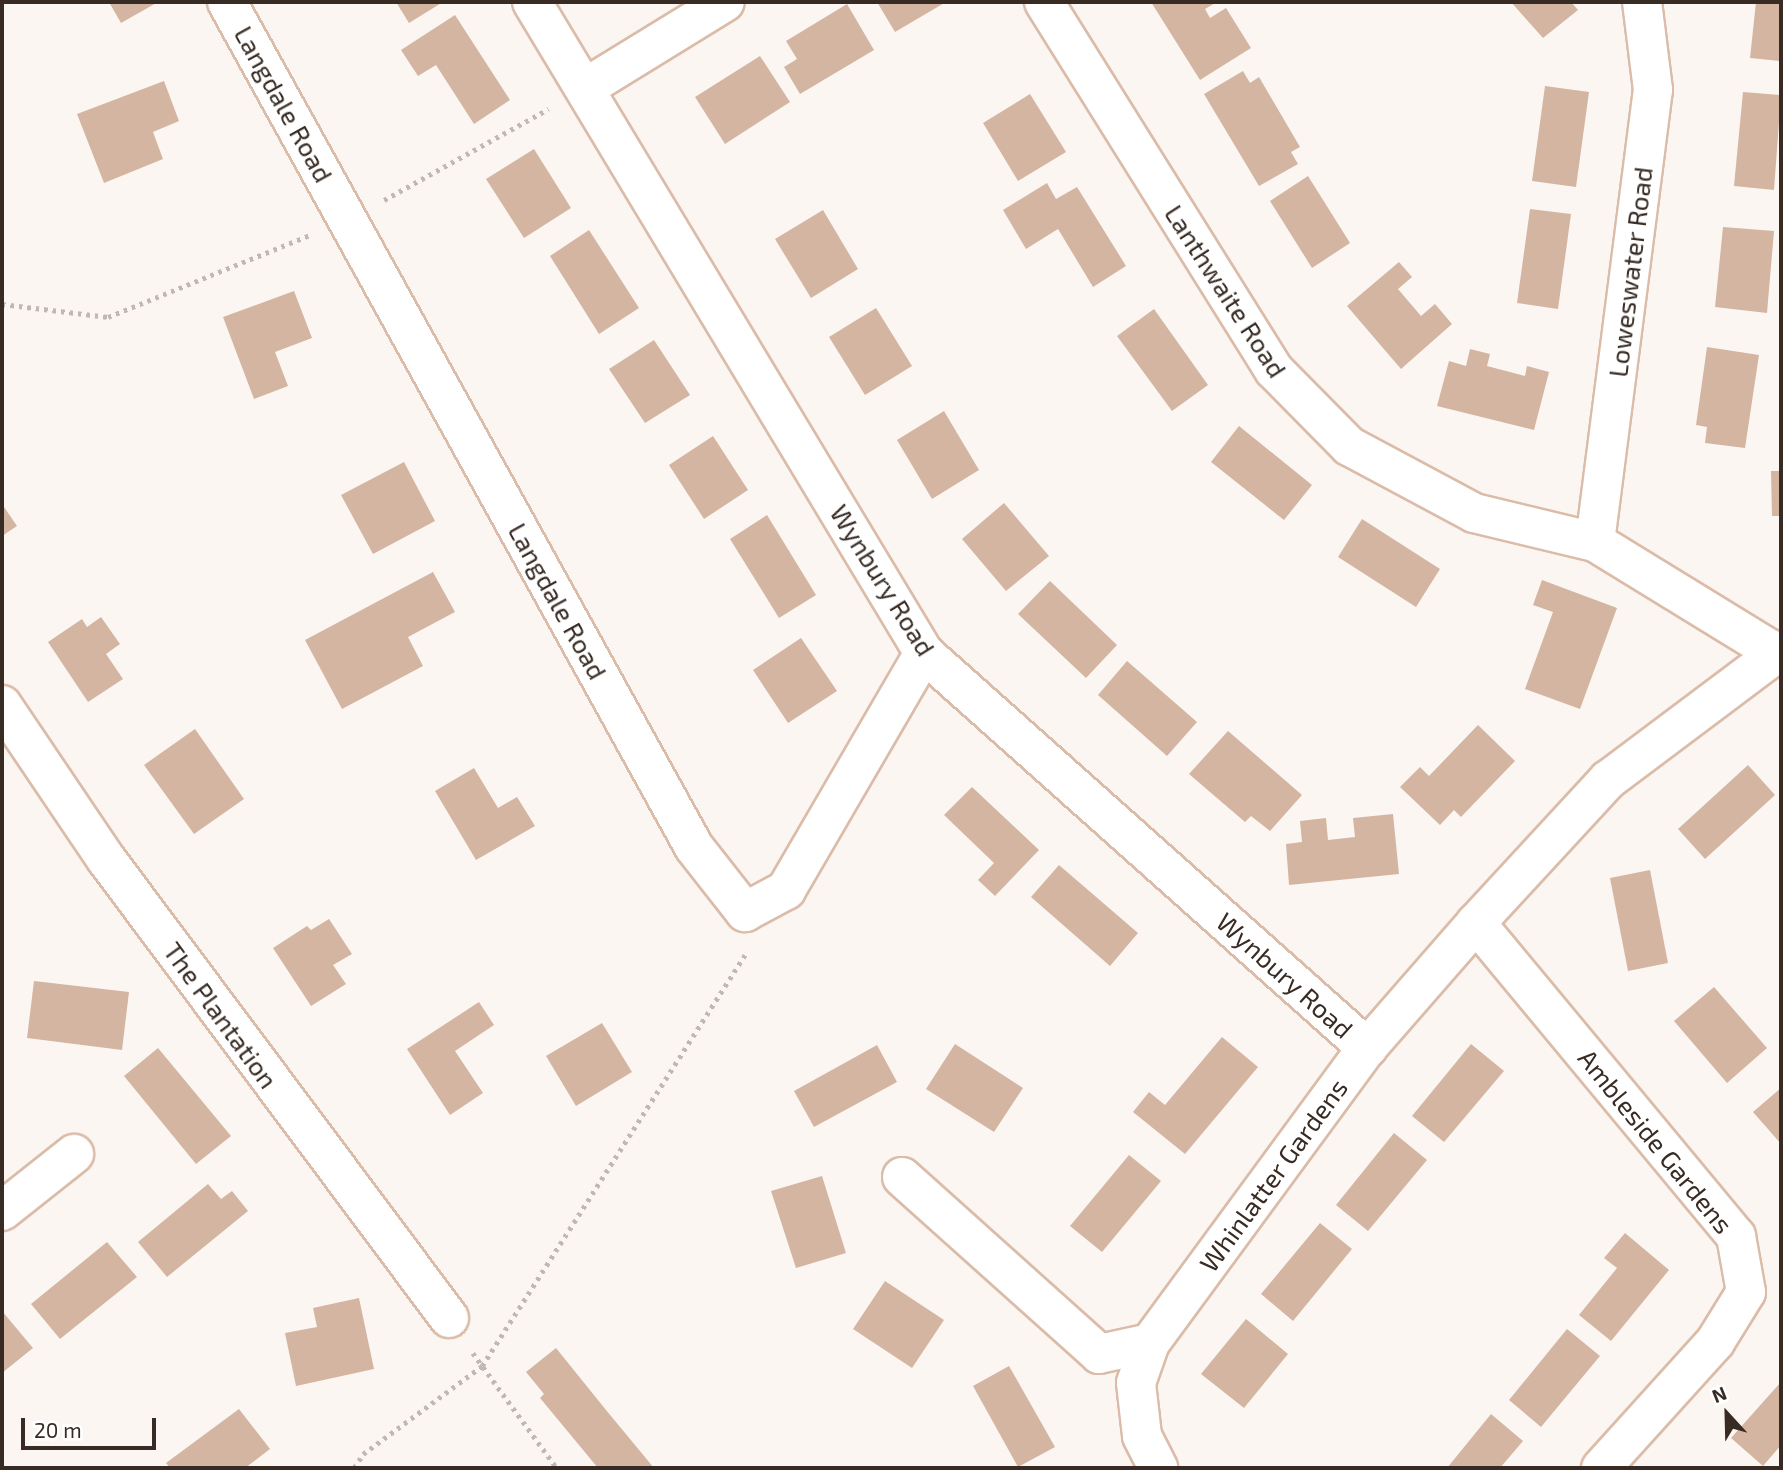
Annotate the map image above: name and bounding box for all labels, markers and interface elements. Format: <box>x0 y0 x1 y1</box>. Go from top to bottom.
street label: Langdale Road <box>228 20 340 188</box>
street label: Loweswater Road <box>1602 165 1658 379</box>
street label: Lanthwaite Road <box>1159 199 1293 383</box>
street label: Wynbury Road <box>824 498 942 662</box>
street label: Langdale Road <box>502 517 614 685</box>
street label: Wynbury Road <box>1210 906 1360 1044</box>
street label: The Plantation <box>158 936 284 1094</box>
street label: Ambleside Gardens <box>1572 1043 1740 1239</box>
street label: Whinlatter Gardens <box>1192 1072 1354 1278</box>
north arrow <box>1692 1379 1762 1449</box>
text: N <box>1708 1381 1730 1407</box>
scale bar <box>24 1404 159 1448</box>
text: 20 m <box>34 1417 82 1442</box>

